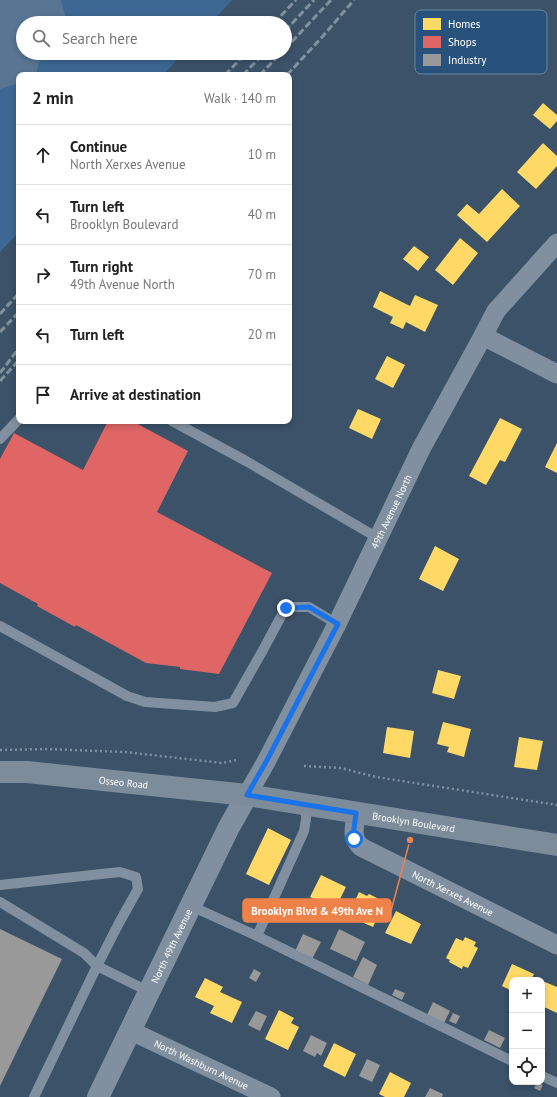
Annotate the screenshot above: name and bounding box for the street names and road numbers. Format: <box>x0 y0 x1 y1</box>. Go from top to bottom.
street label: 49th Avenue North <box>368 473 415 551</box>
street label: Osseo Road <box>98 774 149 792</box>
street label: Brooklyn Boulevard <box>371 809 456 835</box>
street label: North Xerxes Avenue <box>410 868 496 919</box>
street label: North 49th Avenue <box>148 907 195 985</box>
street label: North Washburn Avenue <box>152 1037 251 1093</box>

